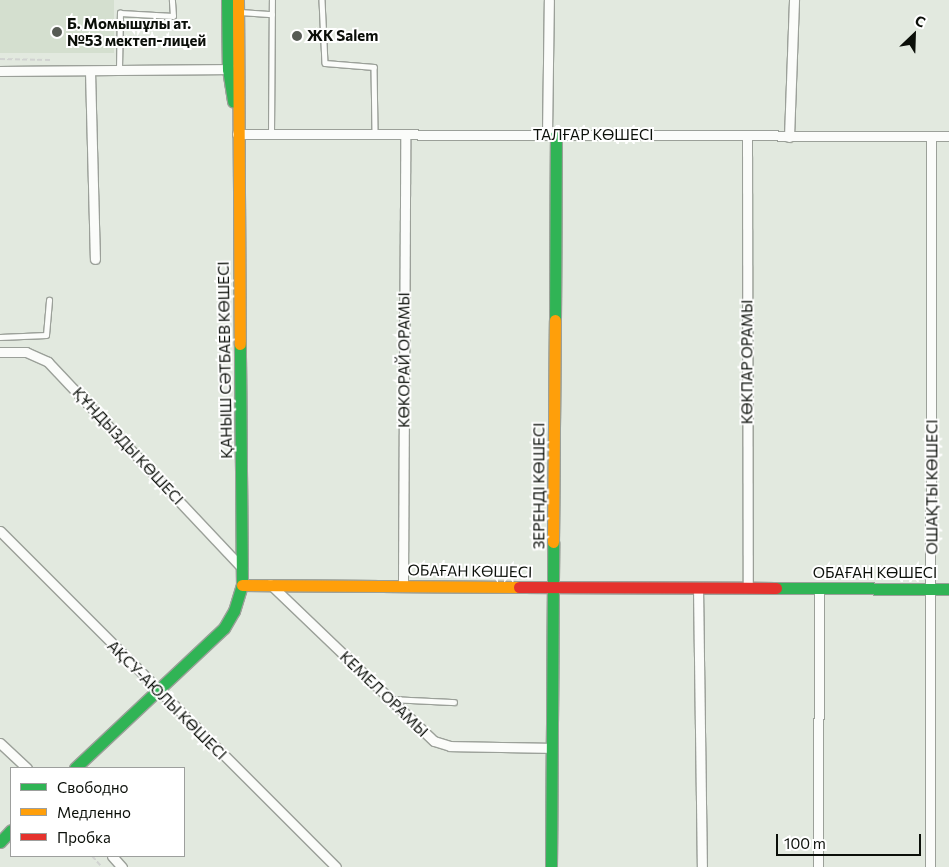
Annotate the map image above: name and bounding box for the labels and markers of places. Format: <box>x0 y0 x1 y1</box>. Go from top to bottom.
place label: Б. Момышұлы ат. №53 мектеп-лицей <box>67 14 206 49</box>
marker: Б. Момышұлы ат. №53 мектеп-лицей <box>51 26 63 38</box>
place label: ЖК Salem <box>307 27 378 45</box>
marker: ЖК Salem <box>291 30 303 42</box>

